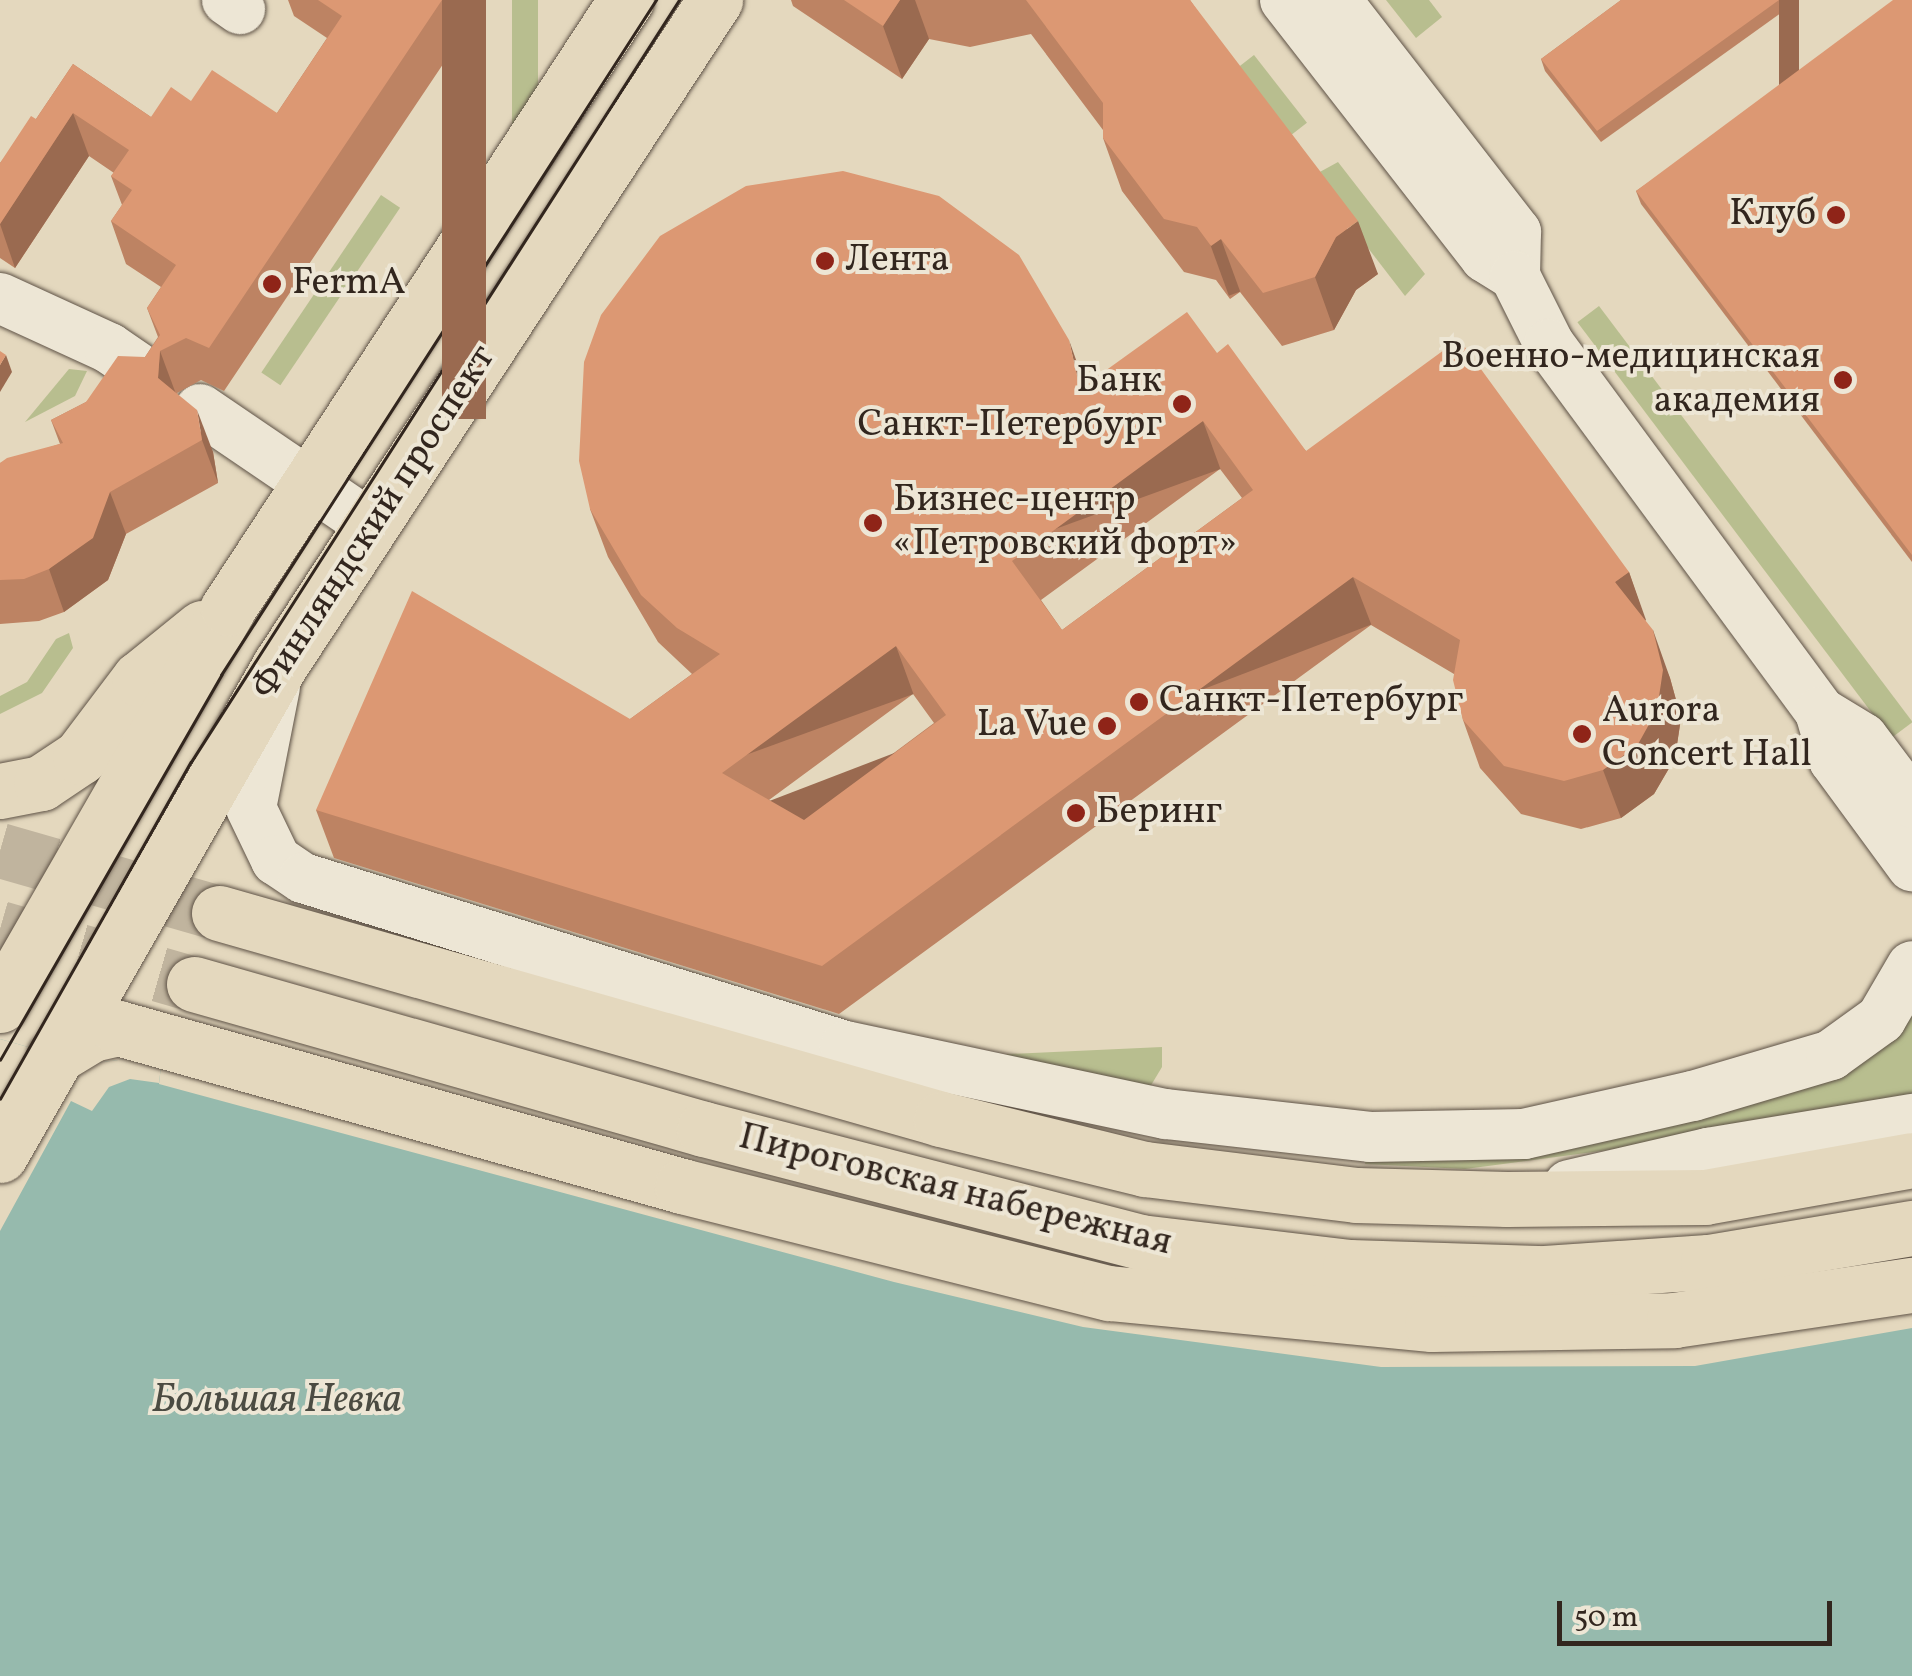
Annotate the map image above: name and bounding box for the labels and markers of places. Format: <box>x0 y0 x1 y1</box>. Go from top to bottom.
place label: Клуб <box>1729 192 1816 238</box>
marker: Клуб <box>1825 204 1847 226</box>
place label: Лента <box>845 238 950 284</box>
marker: Лента <box>814 250 836 272</box>
place label: FermA <box>292 261 406 307</box>
marker: FermA <box>261 273 283 295</box>
place label: Военно-медицинская академия <box>1441 335 1820 424</box>
place label: Банк Санкт-Петербург <box>858 359 1162 448</box>
marker: Военно-медицинская академия <box>1830 367 1856 393</box>
marker: Банк Санкт-Петербург <box>1171 393 1193 415</box>
place label: Бизнес-центр «Петровский форт» <box>893 478 1237 568</box>
marker: Бизнес-центр «Петровский форт» <box>862 512 884 534</box>
place label: Санкт-Петербург <box>1159 679 1463 725</box>
place label: Aurora Concert Hall <box>1602 689 1812 778</box>
marker: Санкт-Петербург <box>1128 691 1150 713</box>
place label: La Vue <box>976 703 1087 749</box>
marker: La Vue <box>1096 715 1118 737</box>
marker: Aurora Concert Hall <box>1571 723 1593 745</box>
place label: Беринг <box>1096 790 1222 836</box>
marker: Беринг <box>1065 802 1087 824</box>

